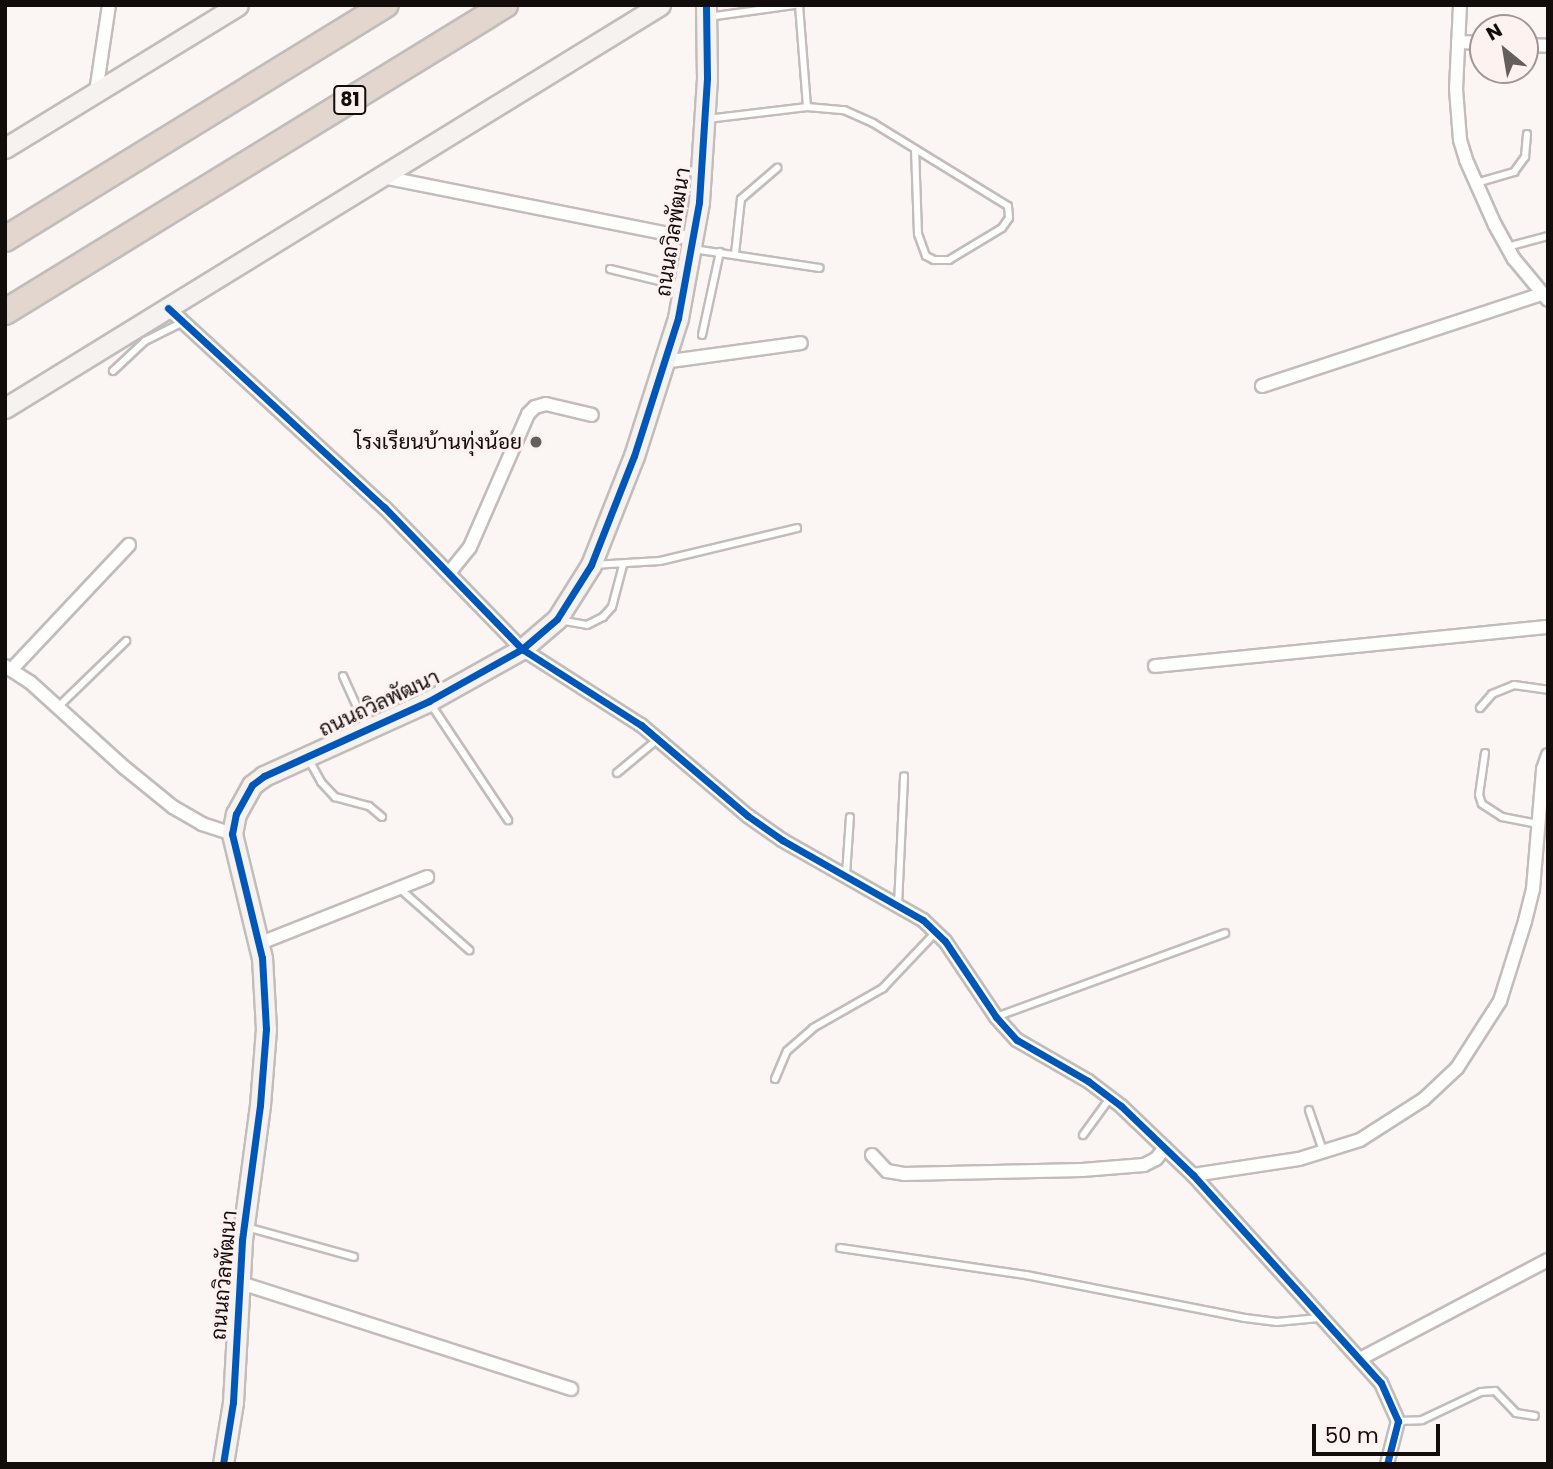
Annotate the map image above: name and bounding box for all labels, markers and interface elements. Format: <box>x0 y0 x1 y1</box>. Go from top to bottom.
north arrow <box>1469 14 1539 84</box>
text: N <box>1481 17 1507 47</box>
road number: 81 <box>332 85 368 116</box>
street label: ถนนถวิลพัฒนา <box>650 166 696 298</box>
place label: โรงเรียนบ้านทุ่งน้อย <box>354 429 522 455</box>
marker: โรงเรียนบ้านทุ่งน้อย <box>528 434 544 450</box>
street label: ถนนถวิลพัฒนา <box>315 664 443 742</box>
street label: ถนนถวิลพัฒนา <box>206 1209 242 1341</box>
scale bar <box>1315 1410 1443 1454</box>
text: 50 m <box>1325 1421 1379 1450</box>

